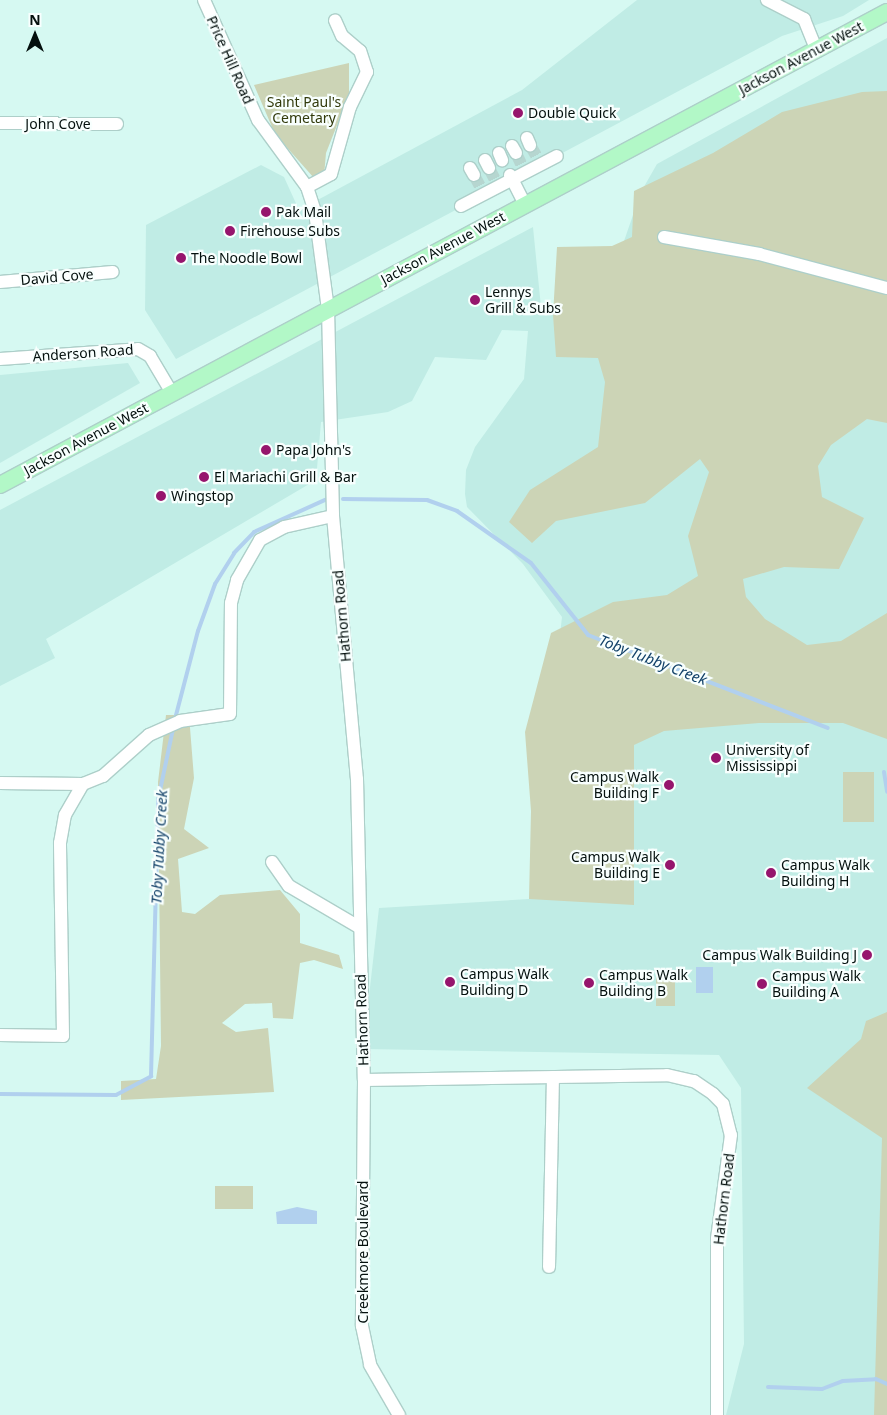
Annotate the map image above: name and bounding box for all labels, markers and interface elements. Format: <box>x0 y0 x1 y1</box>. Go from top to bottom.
north arrow <box>10 10 60 60</box>
text: N <box>29 10 41 29</box>
street label: Price Hill Road <box>203 13 257 107</box>
street label: Jackson Avenue West <box>736 18 866 98</box>
park label: Saint Paul's Cemetary <box>267 94 341 126</box>
place label: Double Quick <box>528 105 616 121</box>
marker: Double Quick <box>512 107 524 119</box>
street label: John Cove <box>25 116 91 132</box>
place label: Pak Mail <box>276 204 331 220</box>
marker: Pak Mail <box>260 206 272 218</box>
street label: Jackson Avenue West <box>378 208 508 288</box>
place label: Firehouse Subs <box>240 223 340 239</box>
marker: Firehouse Subs <box>224 225 236 237</box>
place label: The Noodle Bowl <box>191 250 302 266</box>
marker: The Noodle Bowl <box>175 252 187 264</box>
street label: David Cove <box>20 265 94 289</box>
place label: Lennys Grill & Subs <box>485 284 561 316</box>
marker: Lennys Grill & Subs <box>469 294 481 306</box>
street label: Anderson Road <box>32 341 134 365</box>
street label: Jackson Avenue West <box>21 399 151 479</box>
place label: Papa John's <box>276 442 351 458</box>
marker: Papa John's <box>260 444 272 456</box>
place label: El Mariachi Grill & Bar <box>214 469 357 485</box>
marker: El Mariachi Grill & Bar <box>198 471 210 483</box>
place label: Wingstop <box>171 488 234 504</box>
marker: Wingstop <box>155 490 167 502</box>
street label: Hathorn Road <box>330 569 354 663</box>
water label: Toby Tubby Creek <box>596 631 710 689</box>
place label: University of Mississippi <box>726 742 809 774</box>
marker: University of Mississippi <box>710 752 722 764</box>
place label: Campus Walk Building F <box>570 769 659 802</box>
marker: Campus Walk Building F <box>663 779 675 791</box>
water label: Toby Tubby Creek <box>147 789 171 905</box>
place label: Campus Walk Building E <box>571 849 660 882</box>
place label: Campus Walk Building H <box>781 857 870 890</box>
marker: Campus Walk Building E <box>664 859 676 871</box>
marker: Campus Walk Building H <box>765 867 777 879</box>
place label: Campus Walk Building J <box>702 947 857 963</box>
marker: Campus Walk Building J <box>861 949 873 961</box>
place label: Campus Walk Building D <box>460 966 549 999</box>
place label: Campus Walk Building B <box>599 967 688 1000</box>
place label: Campus Walk Building A <box>772 968 861 1000</box>
street label: Hathorn Road <box>352 974 372 1066</box>
marker: Campus Walk Building D <box>444 976 456 988</box>
marker: Campus Walk Building B <box>583 977 595 989</box>
marker: Campus Walk Building A <box>756 978 768 990</box>
street label: Hathorn Road <box>710 1152 738 1246</box>
street label: Creekmore Boulevard <box>355 1181 371 1323</box>

